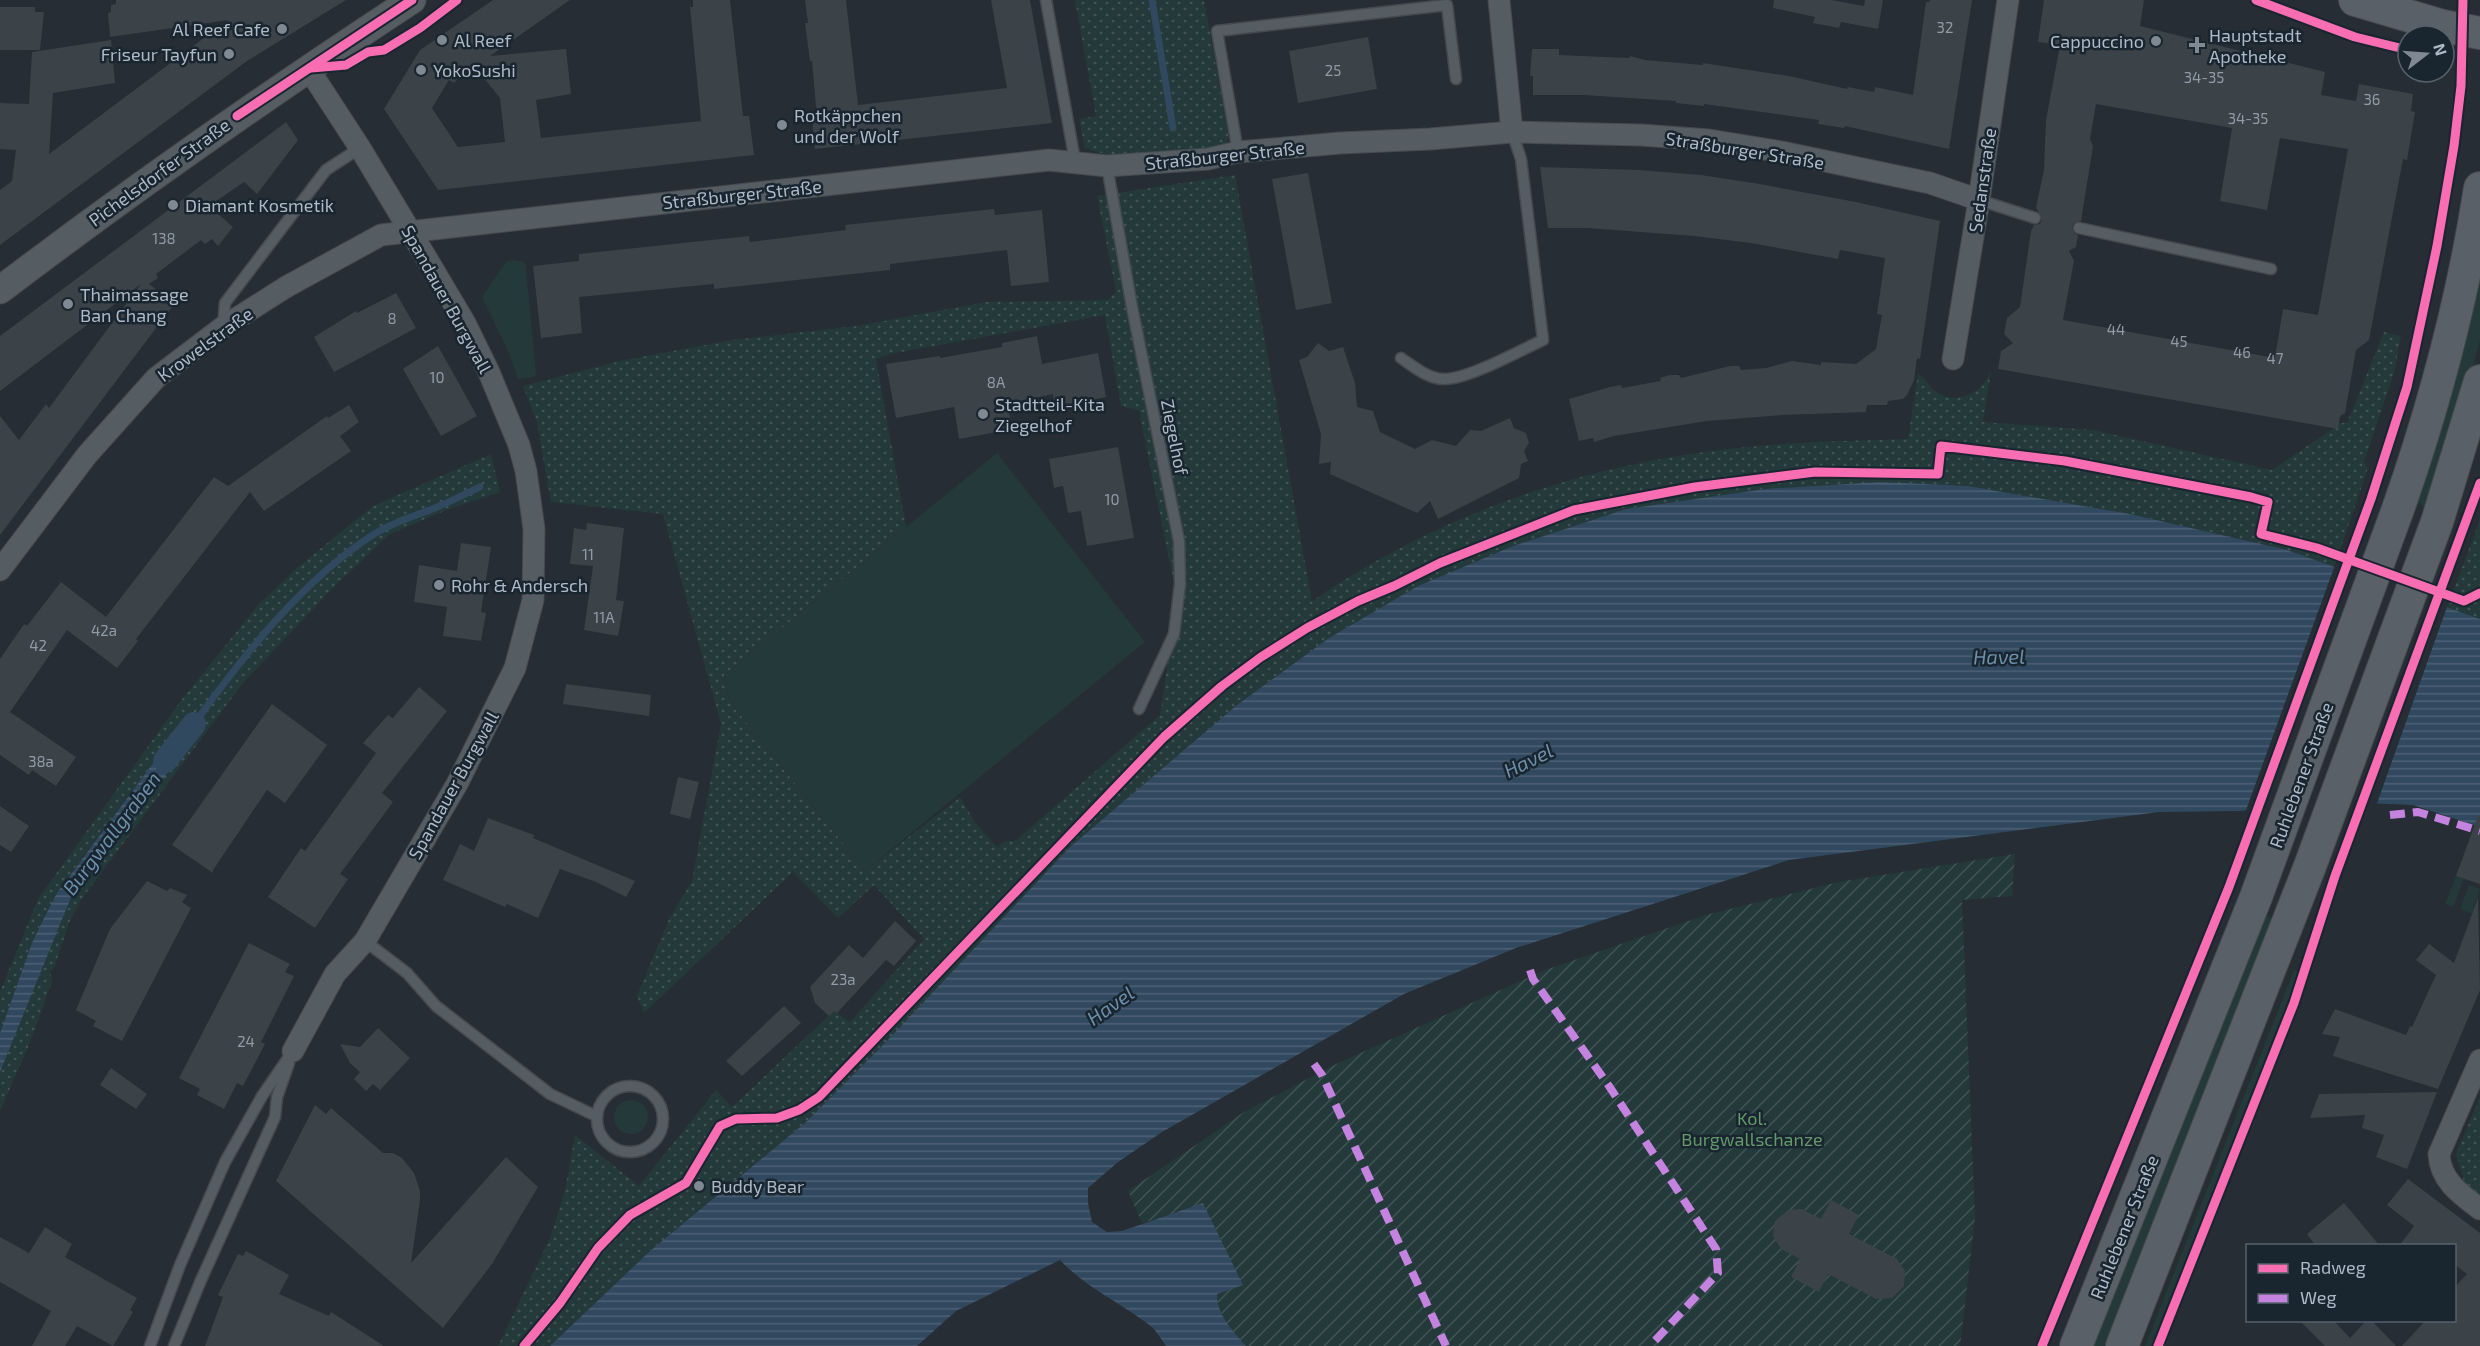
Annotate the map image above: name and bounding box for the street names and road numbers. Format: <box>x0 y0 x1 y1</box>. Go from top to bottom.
street label: Pichelsdorfer Straße <box>84 113 234 231</box>
street label: Sedanstraße <box>1964 126 2000 234</box>
street label: Straßburger Straße <box>1664 127 1826 173</box>
street label: Straßburger Straße <box>1144 136 1306 174</box>
street label: Straßburger Straße <box>661 175 823 213</box>
street label: Spandauer Burgwall <box>397 221 497 377</box>
street label: Krowelstraße <box>153 302 257 386</box>
street label: Ziegelhof <box>1157 397 1193 478</box>
street label: Ruhlebener Straße <box>2264 699 2338 851</box>
street label: Spandauer Burgwall <box>403 707 503 863</box>
street label: Ruhlebener Straße <box>2085 1152 2163 1302</box>

